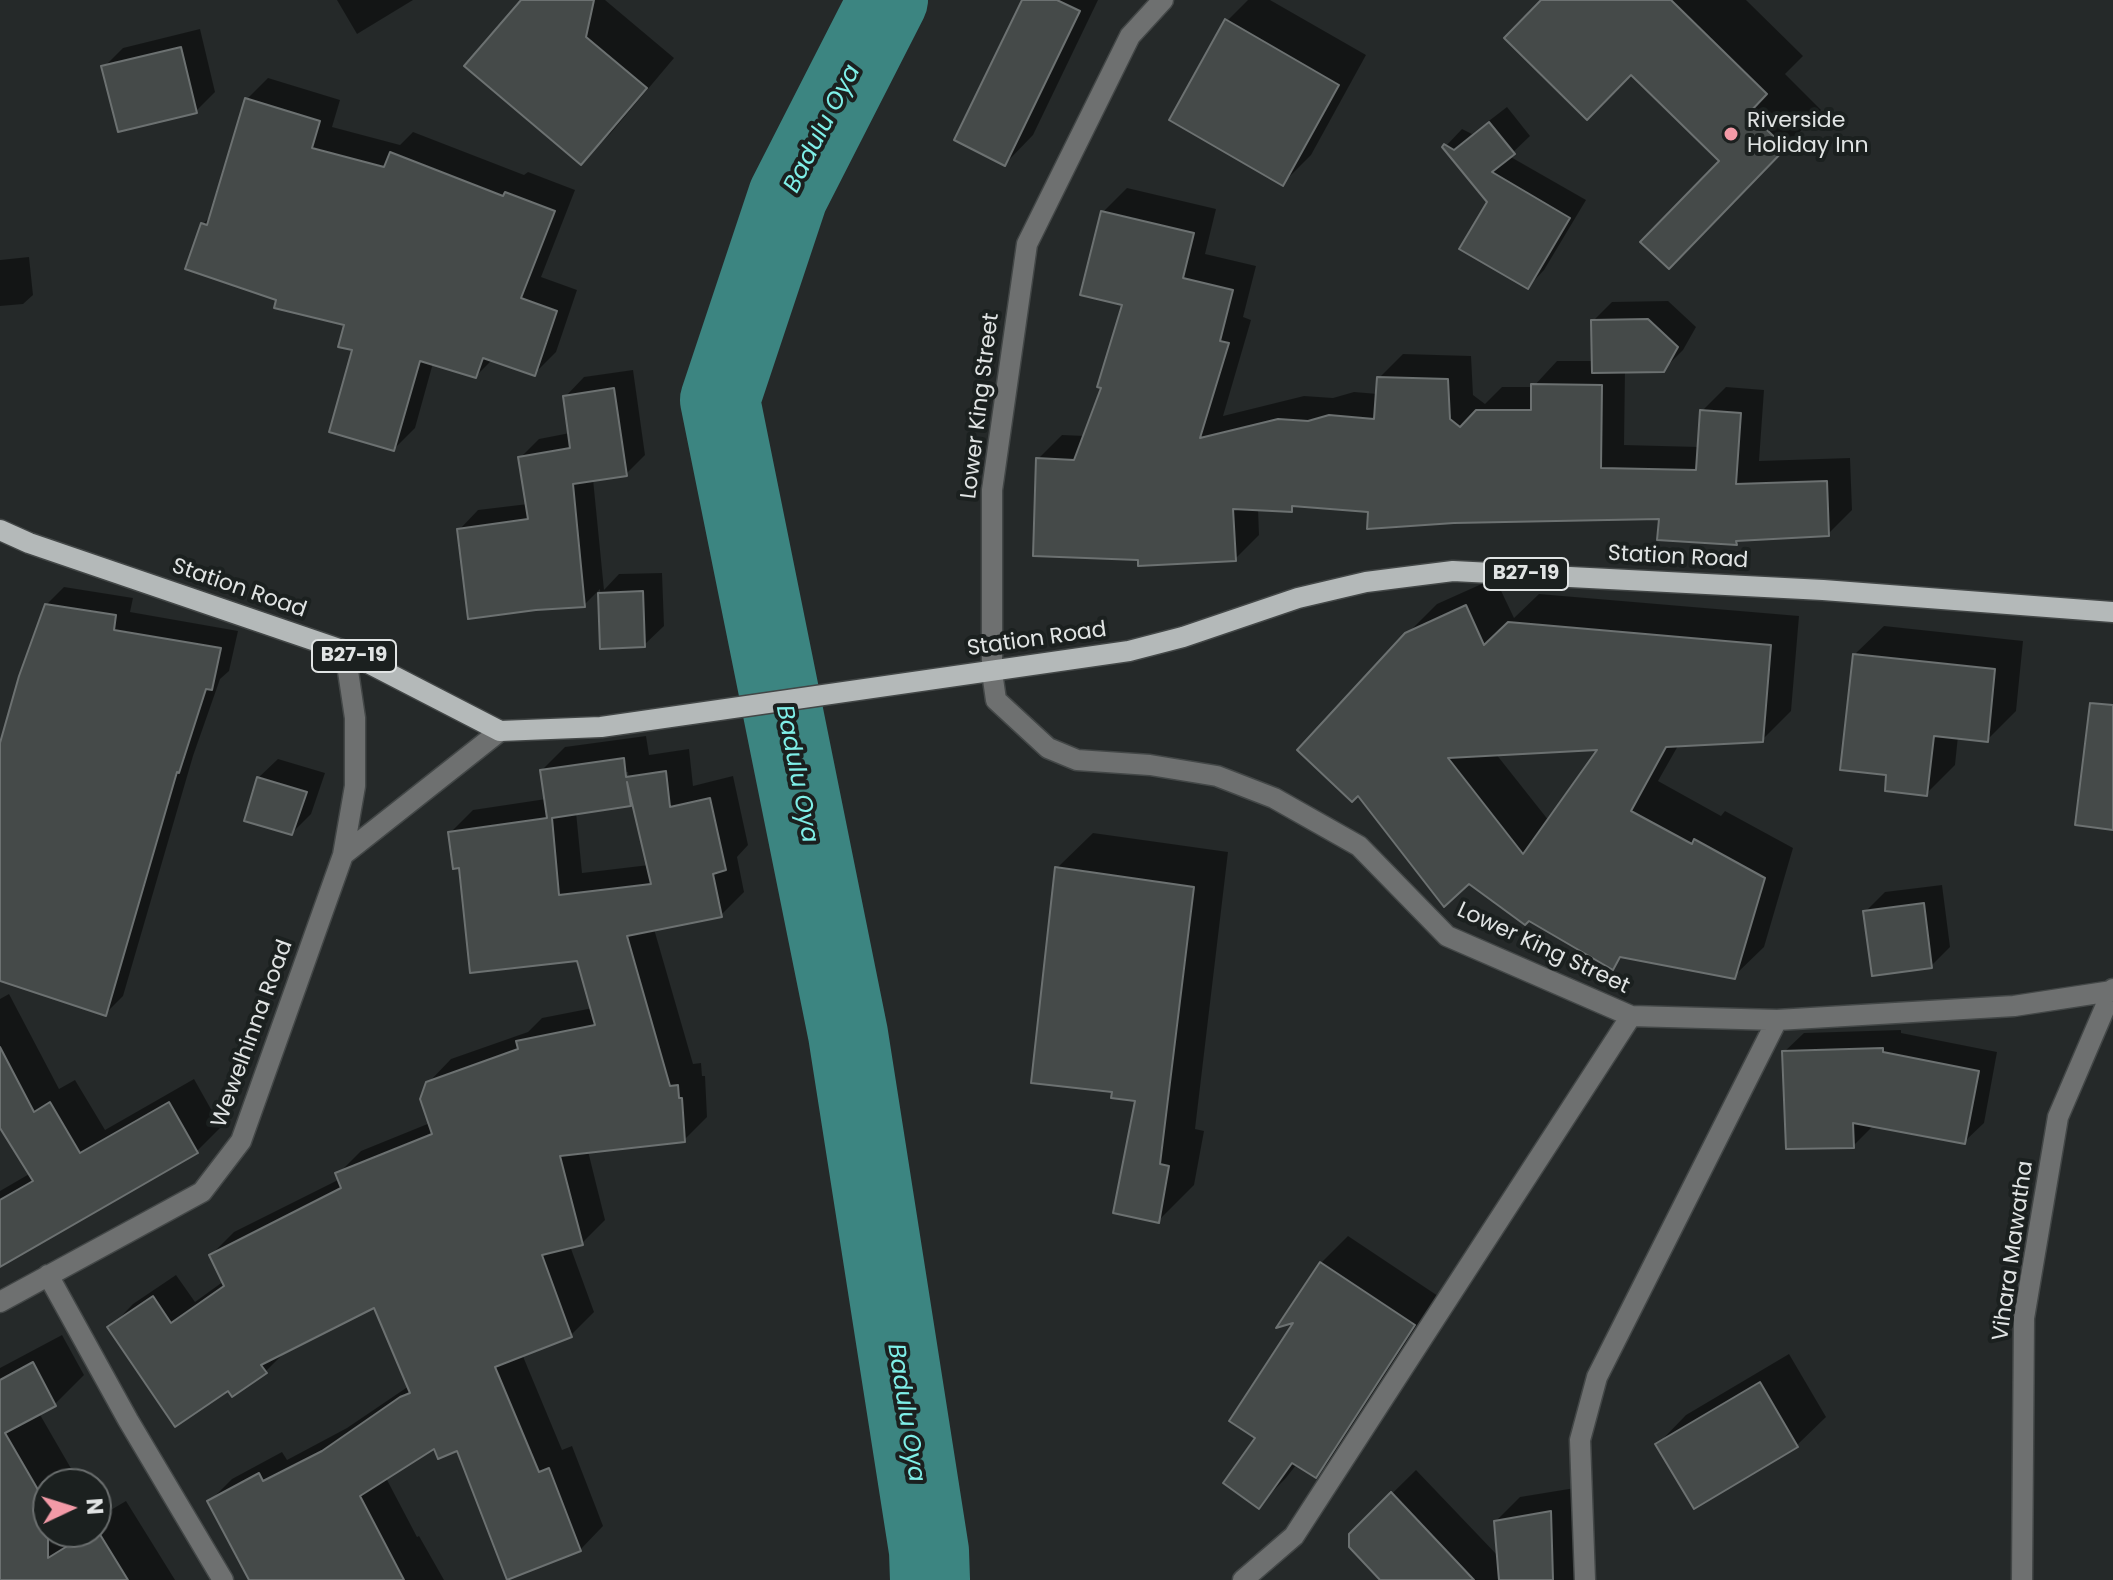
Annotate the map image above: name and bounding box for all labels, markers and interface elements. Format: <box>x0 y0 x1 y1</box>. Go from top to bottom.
water label: Badulu Oya <box>778 60 868 198</box>
place label: Riverside Holiday Inn <box>1747 108 1869 160</box>
marker: Riverside Holiday Inn <box>1722 125 1740 143</box>
street label: Lower King Street <box>956 312 1006 500</box>
street label: Station Road <box>1607 541 1749 575</box>
street label: Station Road <box>168 554 310 624</box>
road number: B27-19 <box>1484 558 1568 590</box>
street label: Station Road <box>966 617 1108 663</box>
road number: B27-19 <box>312 640 396 672</box>
water label: Badulu Oya <box>769 703 823 845</box>
street label: Lower King Street <box>1453 897 1633 1001</box>
street label: Wewelhinna Road <box>207 937 299 1131</box>
street label: Vihara Mawatha <box>1988 1159 2040 1343</box>
water label: Badulu Oya <box>880 1342 930 1484</box>
north arrow <box>32 1468 112 1548</box>
text: N <box>78 1497 110 1516</box>

